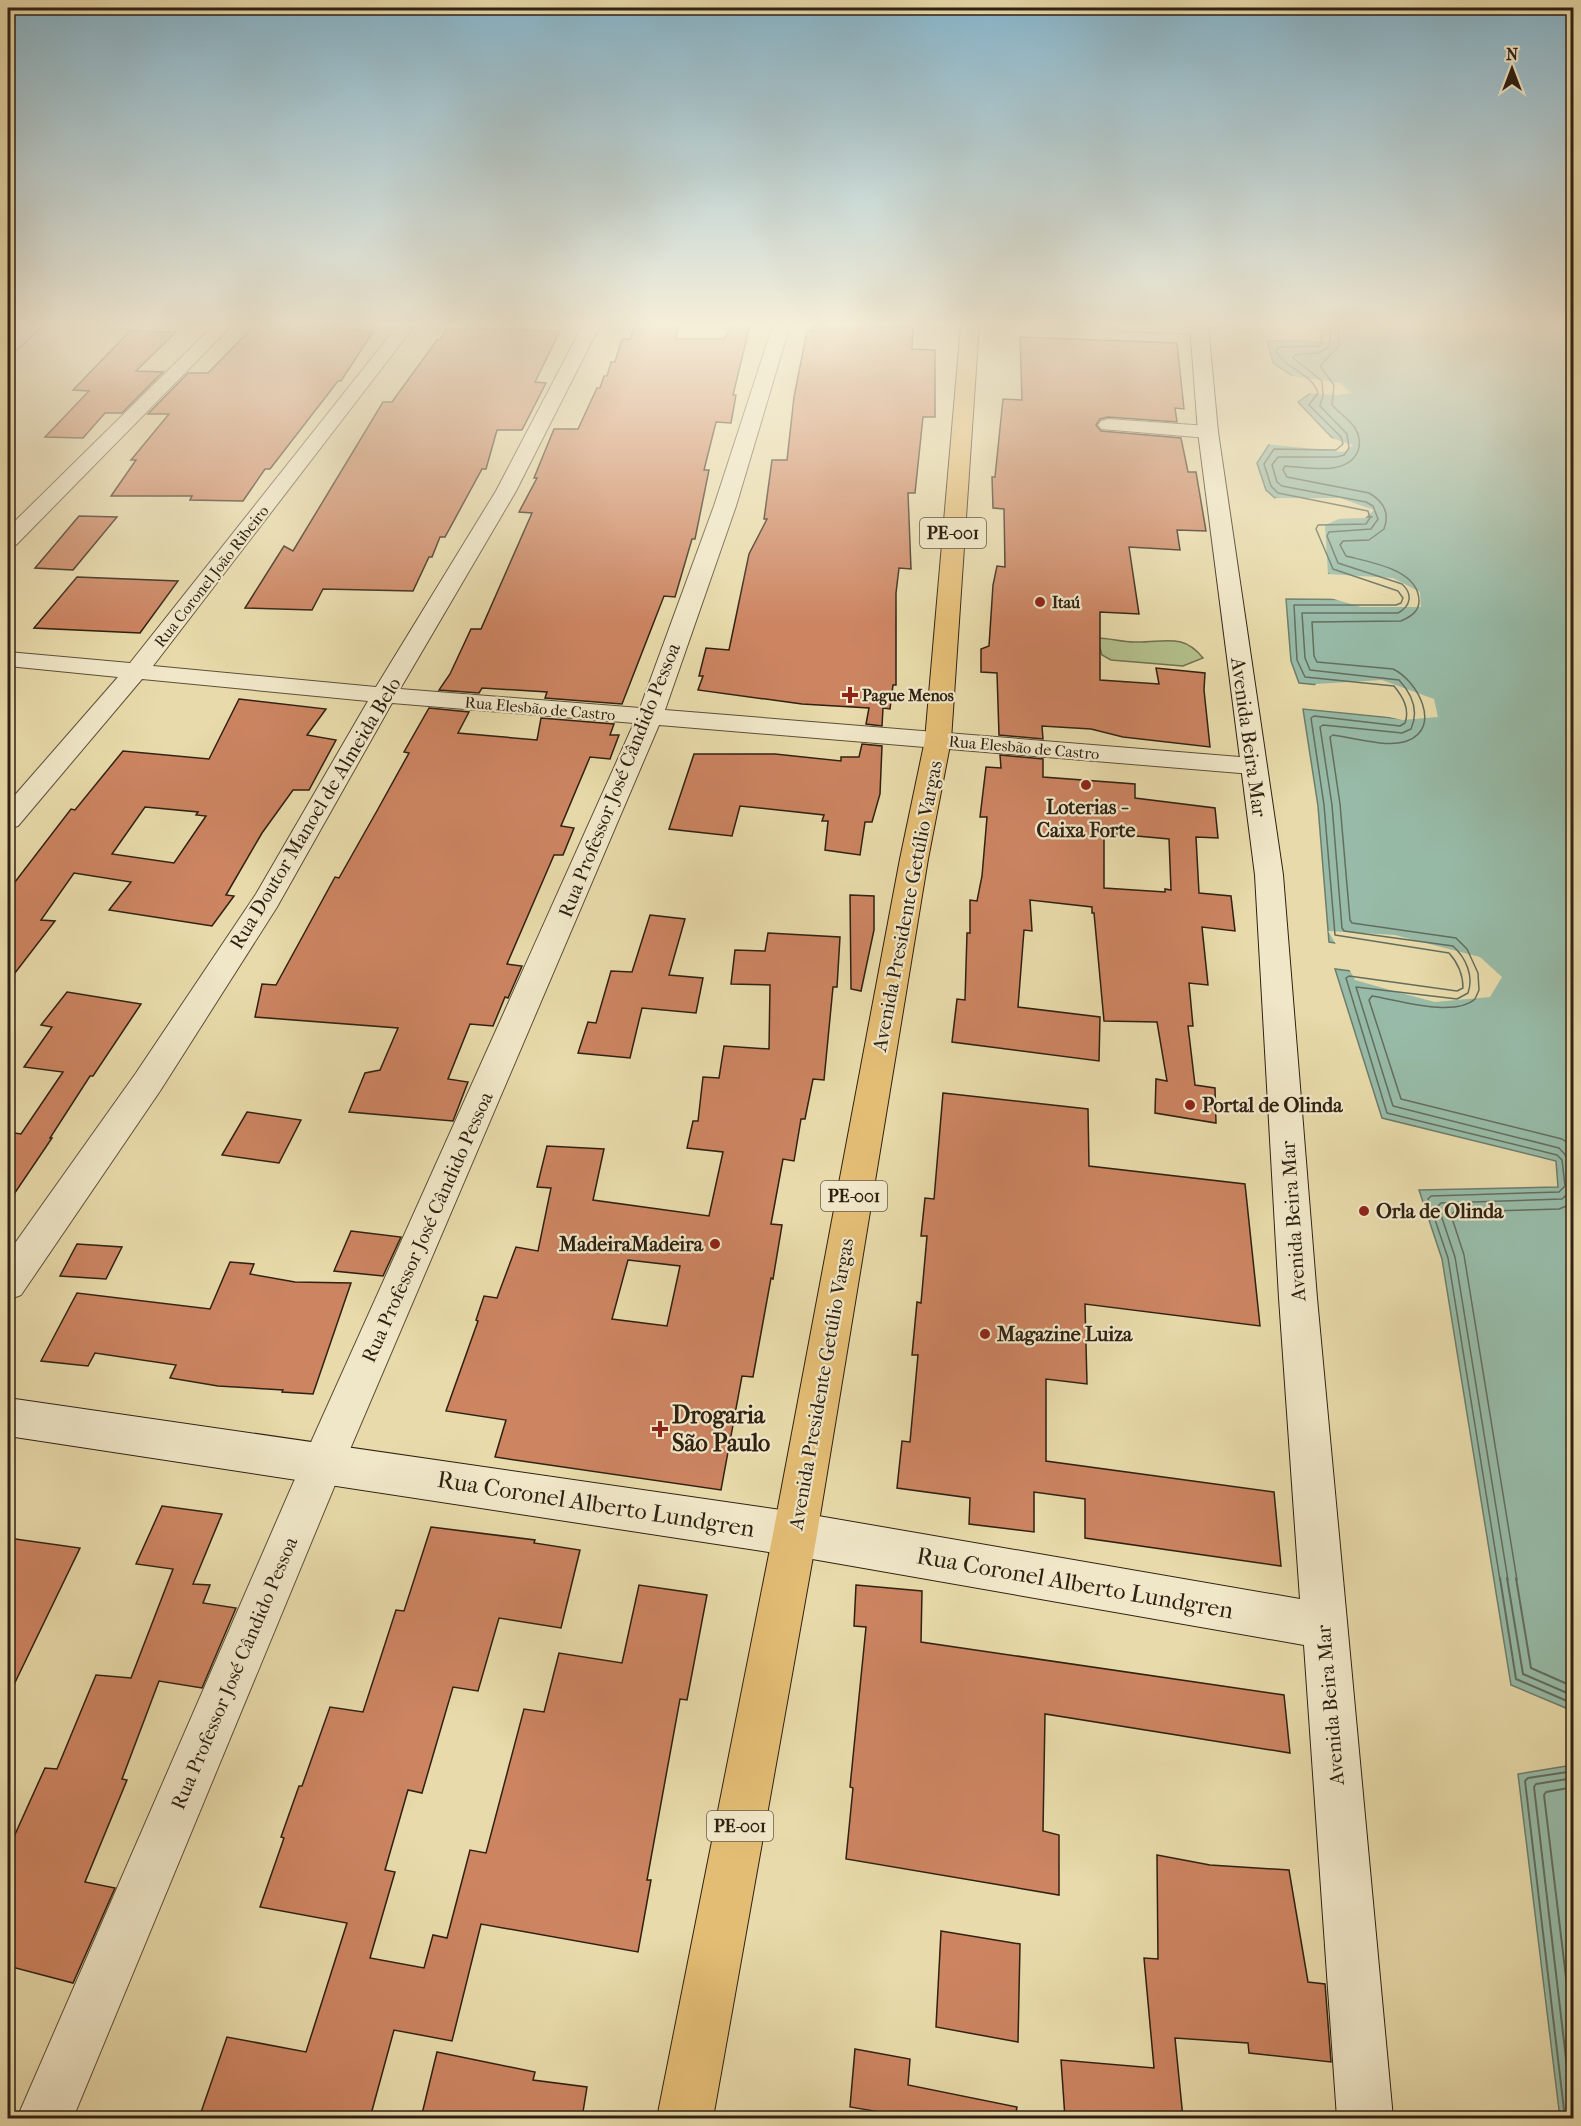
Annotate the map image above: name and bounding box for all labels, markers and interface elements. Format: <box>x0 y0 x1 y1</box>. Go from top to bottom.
north arrow <box>1482 39 1542 99</box>
text: N <box>1506 45 1519 64</box>
street label: Rua Coronel João Ribeiro <box>150 502 273 651</box>
road number: PE-001 <box>920 518 986 548</box>
place label: Itaú <box>1052 593 1081 612</box>
marker: Itaú <box>1033 595 1047 609</box>
street label: Rua Professor José Cândido Pessoa <box>554 639 685 921</box>
street label: Avenida Beira Mar <box>1226 655 1271 819</box>
street label: Rua Doutor Manoel de Almeida Belo <box>225 673 406 953</box>
place label: Pague Menos <box>862 686 954 706</box>
marker: Pague Menos <box>843 688 857 702</box>
street label: Rua Elesbão de Castro <box>464 692 616 725</box>
street label: Rua Elesbão de Castro <box>948 731 1100 764</box>
street label: Avenida Presidente Getúlio Vargas <box>868 759 947 1055</box>
marker: Loterias - Caixa Forte <box>1079 778 1093 792</box>
place label: Loterias - Caixa Forte <box>1037 796 1136 842</box>
street label: Rua Professor José Cândido Pessoa <box>357 1088 498 1366</box>
place label: Portal de Olinda <box>1202 1094 1343 1117</box>
marker: Portal de Olinda <box>1183 1098 1197 1112</box>
street label: Avenida Beira Mar <box>1276 1139 1311 1303</box>
road number: PE-001 <box>821 1181 887 1211</box>
place label: Orla de Olinda <box>1376 1200 1504 1223</box>
marker: Orla de Olinda <box>1357 1204 1371 1218</box>
place label: MadeiraMadeira <box>558 1233 704 1256</box>
street label: Avenida Presidente Getúlio Vargas <box>784 1236 859 1533</box>
marker: MadeiraMadeira <box>708 1237 722 1251</box>
place label: Magazine Luiza <box>996 1323 1133 1346</box>
marker: Magazine Luiza <box>978 1327 992 1341</box>
place label: Drogaria São Paulo <box>672 1401 770 1457</box>
marker: Drogaria São Paulo <box>653 1422 667 1436</box>
street label: Rua Coronel Alberto Lundgren <box>435 1465 757 1543</box>
street label: Rua Professor José Cândido Pessoa <box>166 1533 303 1813</box>
street label: Rua Coronel Alberto Lundgren <box>915 1541 1236 1625</box>
street label: Avenida Beira Mar <box>1312 1623 1349 1787</box>
road number: PE-001 <box>707 1811 773 1841</box>

